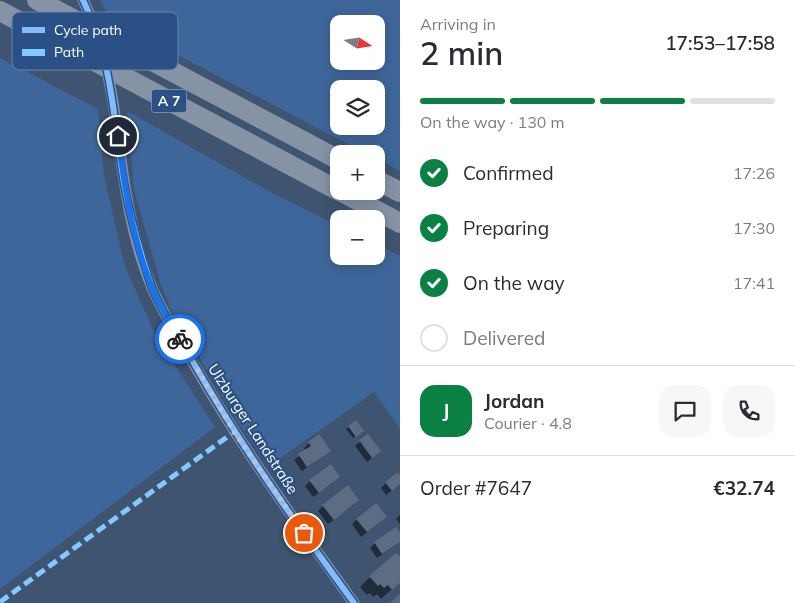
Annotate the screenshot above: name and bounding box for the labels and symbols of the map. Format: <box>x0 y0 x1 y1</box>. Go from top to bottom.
legend <box>12 12 178 70</box>
north arrow <box>330 15 385 70</box>
text: Cycle path <box>54 21 122 39</box>
text: Path <box>54 43 84 61</box>
road number: A 7 <box>152 90 186 112</box>
pin <box>97 115 139 157</box>
courier <box>155 314 205 364</box>
street label: Ulzburger Landstraße <box>204 360 303 497</box>
pin <box>283 512 325 554</box>

